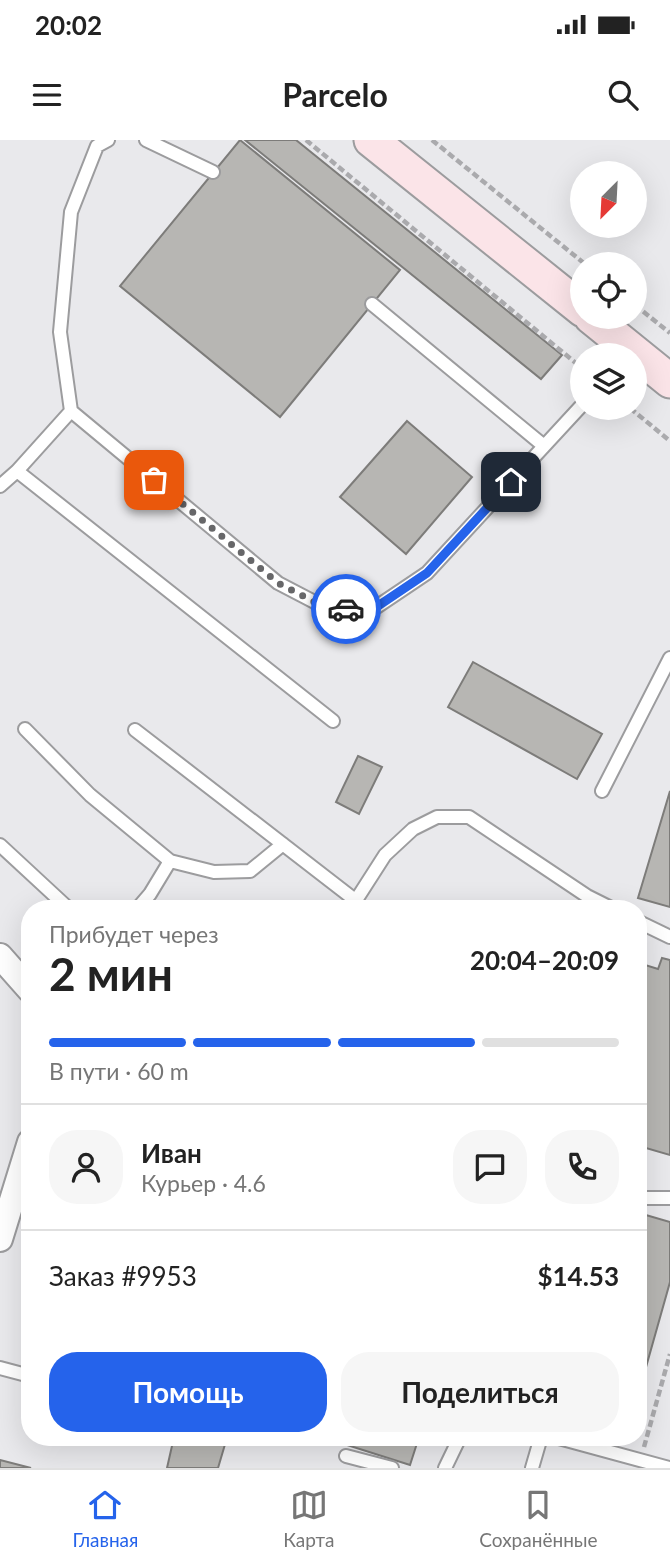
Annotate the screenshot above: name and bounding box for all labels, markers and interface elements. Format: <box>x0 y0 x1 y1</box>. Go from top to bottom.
text: 20:02 <box>35 9 102 41</box>
text: Parcelo <box>282 75 388 114</box>
icon: menu <box>28 76 66 114</box>
icon: search <box>604 76 642 114</box>
north arrow <box>570 161 648 238</box>
map controls <box>570 161 647 420</box>
button: locate <box>570 252 647 329</box>
button: layers <box>570 343 647 420</box>
pin <box>124 450 184 510</box>
pin <box>481 452 541 512</box>
icon: bag <box>135 461 173 499</box>
icon: home <box>492 463 530 501</box>
courier <box>311 574 381 644</box>
icon: car <box>327 590 365 628</box>
text: Прибудет через <box>49 920 219 948</box>
text: 20:04–20:09 <box>470 944 619 976</box>
text: 2 мин <box>49 946 173 1001</box>
text: В пути · 60 m <box>49 1057 189 1085</box>
button: person <box>49 1130 123 1204</box>
button: chat <box>453 1130 527 1204</box>
button: phone <box>545 1130 619 1204</box>
text: Иван <box>141 1137 202 1169</box>
text: Курьер · 4.6 <box>141 1169 266 1197</box>
text: Заказ #9953 <box>49 1260 197 1292</box>
text: $14.53 <box>537 1260 619 1292</box>
button: Помощь <box>49 1352 327 1432</box>
button: Поделиться <box>341 1352 619 1432</box>
tab: Главная <box>72 1486 138 1551</box>
tab: Карта <box>283 1486 335 1551</box>
tab: Сохранённые <box>479 1486 598 1551</box>

